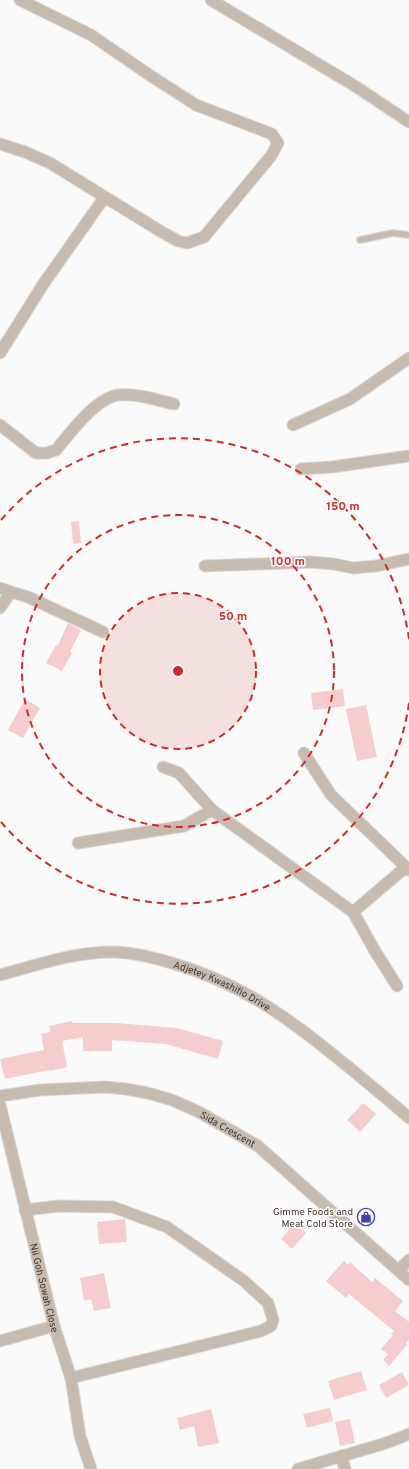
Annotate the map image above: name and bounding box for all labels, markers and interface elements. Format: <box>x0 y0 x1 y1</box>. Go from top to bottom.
text: 150 m <box>326 499 360 515</box>
text: 100 m <box>271 554 305 570</box>
text: 50 m <box>219 609 247 625</box>
centre of rings <box>171 664 185 678</box>
street label: Adjetey Kwashifio Drive <box>172 959 273 1015</box>
street label: Sida Crescent <box>197 1109 257 1151</box>
place label: Gimme Foods and Meat Cold Store <box>273 1206 353 1231</box>
shop icon: Gimme Foods and Meat Cold Store <box>356 1207 376 1227</box>
street label: Nii Goh Sowah Close <box>26 1242 61 1334</box>

